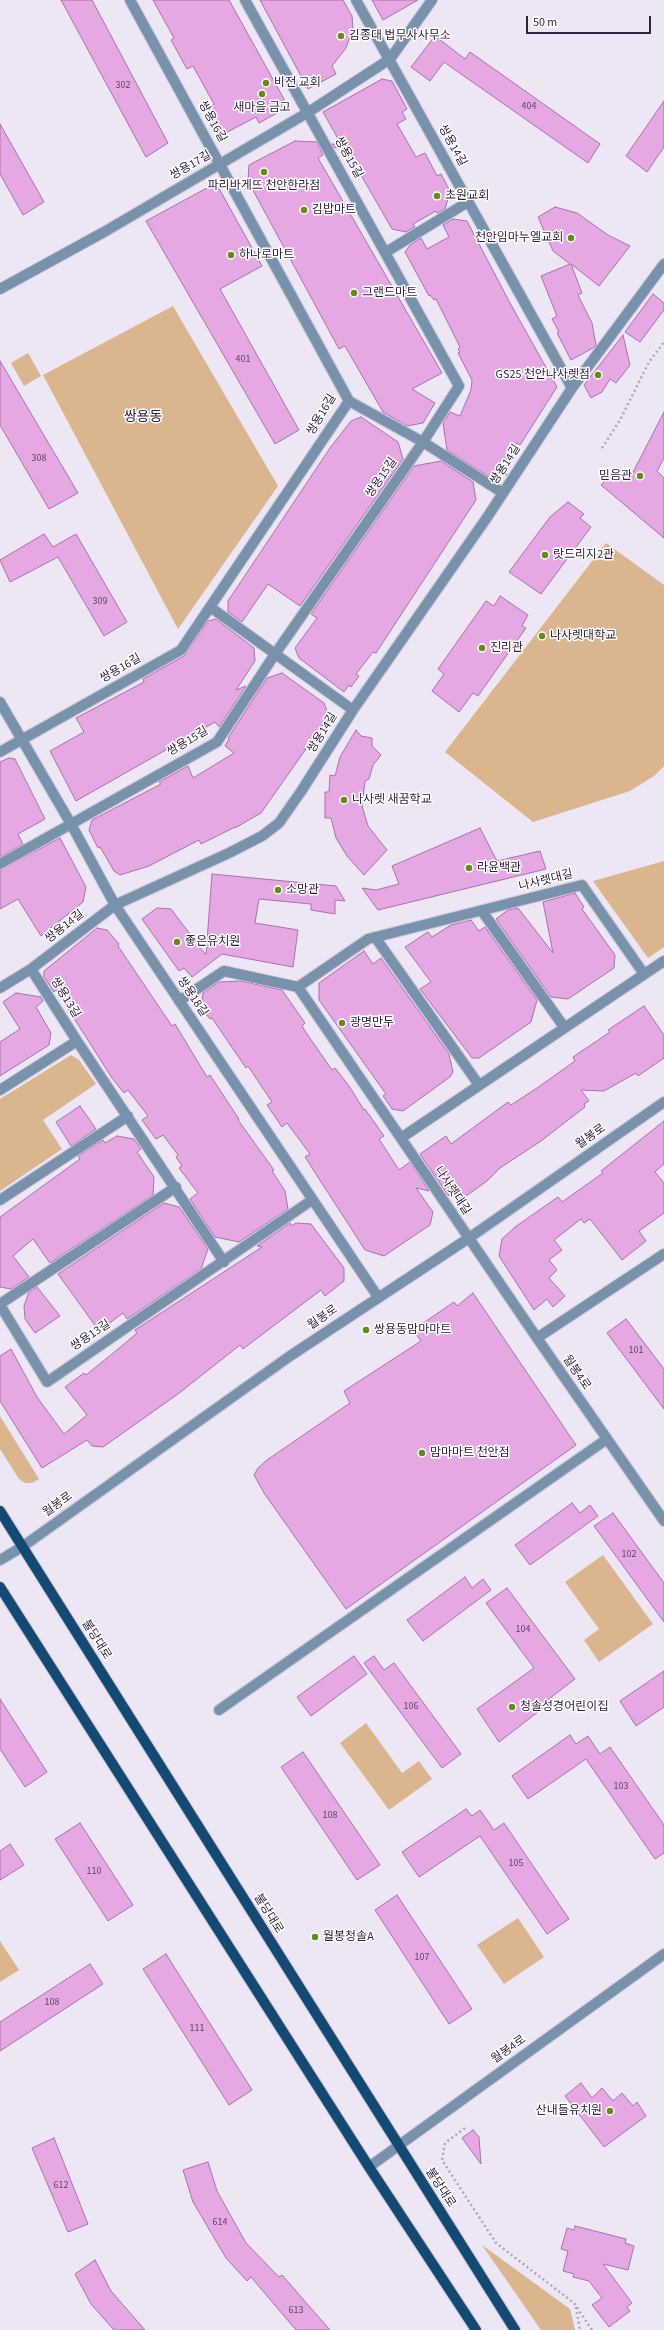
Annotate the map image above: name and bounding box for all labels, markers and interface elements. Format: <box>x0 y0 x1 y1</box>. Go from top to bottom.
scale bar <box>528 8 653 34</box>
text: 50 m <box>533 14 557 31</box>
place label: 김종대 법무사사무소 <box>349 29 451 43</box>
marker: 김종대 법무사사무소 <box>336 31 346 41</box>
place label: 비전 교회 <box>274 76 321 90</box>
marker: 비전 교회 <box>261 78 271 88</box>
house number: 302 <box>116 80 130 92</box>
marker: 새마을 금고 <box>257 89 267 99</box>
street label: 쌍용16길 <box>195 99 229 145</box>
place label: 새마을 금고 <box>233 101 291 115</box>
house number: 404 <box>522 101 536 113</box>
street label: 쌍용14길 <box>435 123 469 169</box>
street label: 쌍용15길 <box>331 135 365 181</box>
street label: 쌍용17길 <box>168 149 214 183</box>
marker: 파리바게뜨 천안한라점 <box>259 167 269 177</box>
place label: 파리바게뜨 천안한라점 <box>208 179 320 193</box>
place label: 초원교회 <box>445 189 489 203</box>
marker: 초원교회 <box>432 191 442 201</box>
place label: 김밥마트 <box>312 203 356 217</box>
marker: 김밥마트 <box>299 205 309 215</box>
place label: 천안임마누엘교회 <box>475 231 563 245</box>
marker: 천안임마누엘교회 <box>566 233 576 243</box>
place label: 하나로마트 <box>239 248 294 262</box>
marker: 하나로마트 <box>226 250 236 260</box>
place label: 그랜드마트 <box>362 286 417 300</box>
marker: 그랜드마트 <box>349 288 359 298</box>
house number: 401 <box>236 354 250 366</box>
place label: GS25 천안나사렛점 <box>496 368 590 382</box>
marker: GS25 천안나사렛점 <box>593 370 603 380</box>
street label: 쌍용16길 <box>304 392 340 438</box>
district label: 쌍용동 <box>124 410 162 426</box>
street label: 쌍용14길 <box>488 442 524 488</box>
house number: 308 <box>32 453 46 465</box>
street label: 쌍용15길 <box>363 455 401 501</box>
place label: 믿음관 <box>599 469 632 483</box>
marker: 믿음관 <box>635 471 645 481</box>
place label: 랏드리지2관 <box>553 548 614 562</box>
marker: 랏드리지2관 <box>540 550 550 560</box>
house number: 309 <box>93 596 107 608</box>
place label: 나사렛대학교 <box>550 629 616 643</box>
marker: 나사렛대학교 <box>537 631 547 641</box>
place label: 진리관 <box>490 641 523 655</box>
marker: 진리관 <box>477 643 487 653</box>
street label: 쌍용16길 <box>98 652 144 686</box>
street label: 쌍용14길 <box>305 710 341 756</box>
street label: 쌍용15길 <box>165 724 211 760</box>
place label: 나사렛 새꿈학교 <box>352 793 432 807</box>
marker: 나사렛 새꿈학교 <box>339 795 349 805</box>
place label: 라윤백관 <box>477 861 521 875</box>
marker: 라윤백관 <box>464 863 474 873</box>
street label: 나사렛대길 <box>517 867 575 895</box>
place label: 소망관 <box>286 883 319 897</box>
marker: 소망관 <box>273 885 283 895</box>
street label: 쌍용14길 <box>43 907 87 947</box>
place label: 좋은유치원 <box>185 935 240 949</box>
marker: 좋은유치원 <box>172 937 182 947</box>
street label: 쌍용18길 <box>173 974 211 1020</box>
street label: 쌍용13길 <box>47 975 83 1021</box>
place label: 광명만두 <box>350 1016 394 1030</box>
marker: 광명만두 <box>337 1018 347 1028</box>
street label: 월봉로 <box>573 1122 609 1152</box>
street label: 나사렛대길 <box>431 1164 473 1218</box>
street label: 월봉로 <box>305 1303 341 1333</box>
street label: 쌍용13길 <box>68 1317 114 1355</box>
place label: 쌍용동맘마마트 <box>374 1323 451 1337</box>
marker: 쌍용동맘마마트 <box>361 1325 371 1335</box>
house number: 101 <box>629 1345 643 1357</box>
street label: 월봉4로 <box>559 1353 593 1393</box>
place label: 맘마마트 천안점 <box>430 1446 510 1460</box>
marker: 맘마마트 천안점 <box>417 1448 427 1458</box>
street label: 월봉로 <box>40 1489 76 1521</box>
house number: 102 <box>622 1549 636 1561</box>
street label: 불당대로 <box>78 1617 114 1663</box>
house number: 104 <box>516 1624 530 1636</box>
place label: 청솔성경어린이집 <box>520 1700 608 1714</box>
house number: 106 <box>404 1701 418 1713</box>
marker: 청솔성경어린이집 <box>507 1702 517 1712</box>
house number: 103 <box>614 1781 628 1793</box>
house number: 108 <box>323 1810 337 1822</box>
house number: 105 <box>509 1858 523 1870</box>
house number: 110 <box>87 1866 101 1878</box>
street label: 불당대로 <box>250 1891 286 1937</box>
place label: 월봉청솔A <box>323 1930 374 1944</box>
marker: 월봉청솔A <box>310 1932 320 1942</box>
house number: 107 <box>415 1952 429 1964</box>
house number: 108 <box>45 1997 59 2009</box>
house number: 111 <box>190 2023 204 2035</box>
street label: 월봉4로 <box>489 2033 529 2067</box>
place label: 산내들유치원 <box>536 2104 602 2118</box>
marker: 산내들유치원 <box>605 2106 615 2116</box>
street label: 불당대로 <box>422 2166 458 2210</box>
house number: 612 <box>54 2180 68 2192</box>
house number: 614 <box>213 2217 227 2229</box>
house number: 613 <box>289 2305 303 2317</box>

